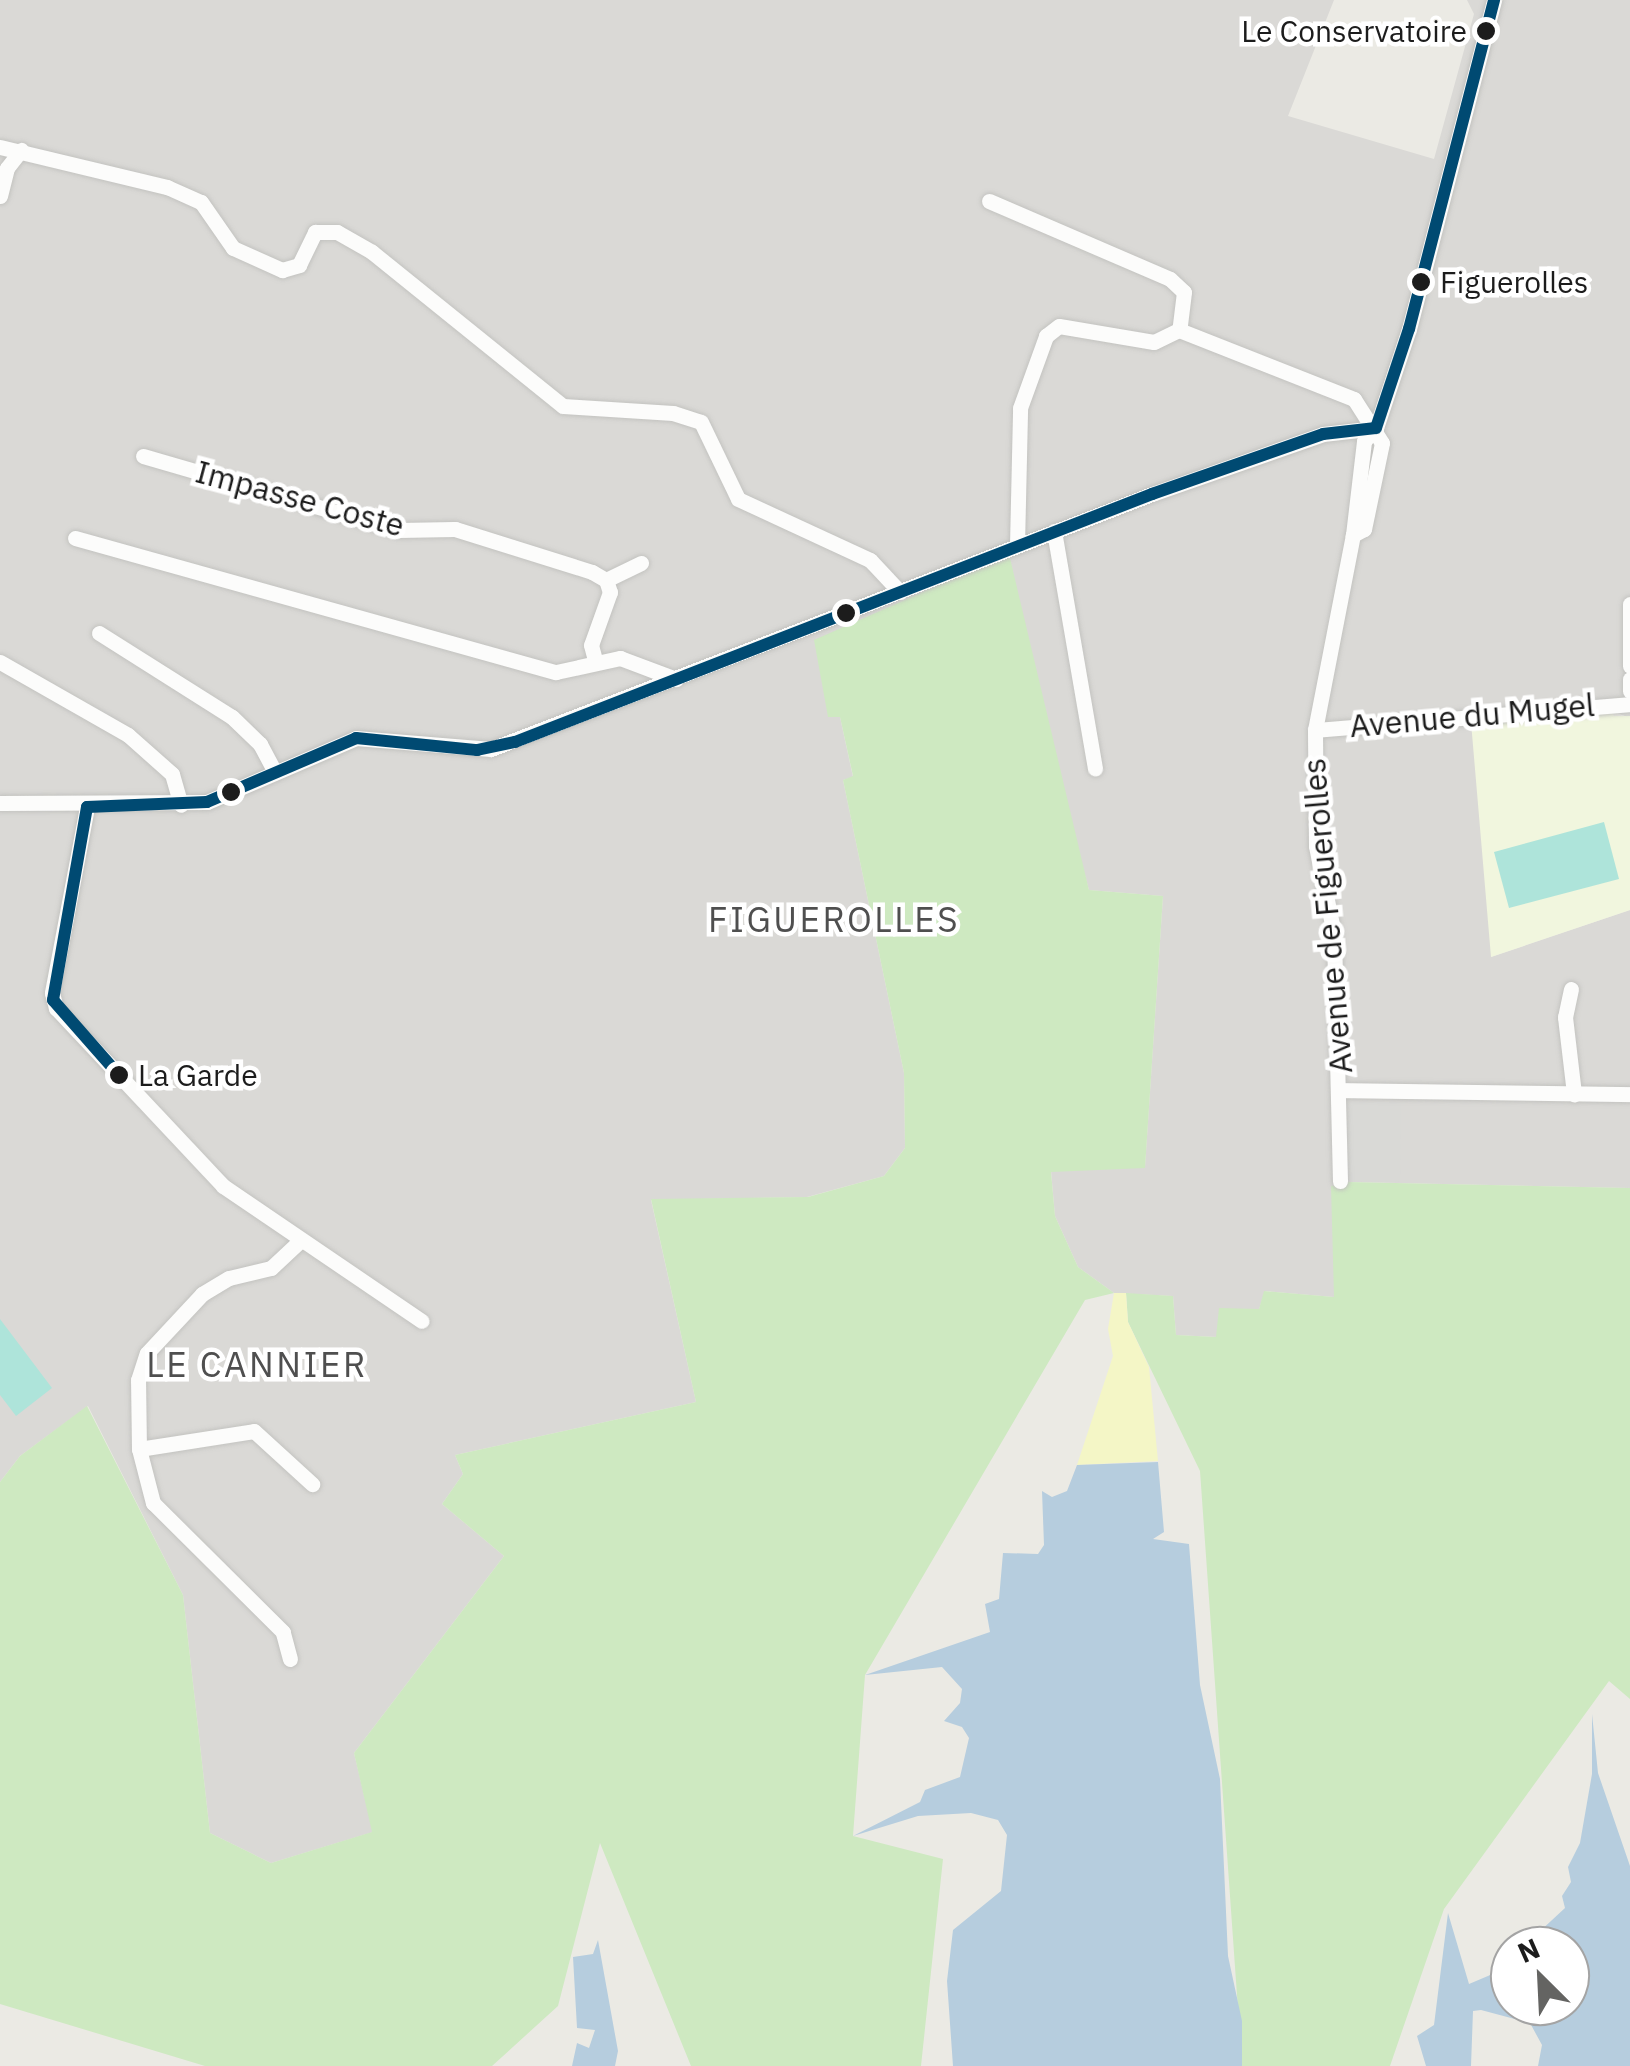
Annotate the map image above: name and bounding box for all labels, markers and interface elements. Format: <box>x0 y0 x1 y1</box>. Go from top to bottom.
place label: Le Conservatoire <box>1241 13 1467 49</box>
marker: Le Conservatoire <box>1476 21 1496 41</box>
place label: Figuerolles <box>1440 264 1588 300</box>
marker: Figuerolles <box>1411 272 1431 292</box>
street label: Impasse Coste <box>192 452 408 544</box>
unlabelled marker <box>836 603 856 623</box>
street label: Avenue du Mugel <box>1348 685 1596 745</box>
street label: Avenue de Figuerolles <box>1294 757 1360 1075</box>
unlabelled marker <box>221 782 241 802</box>
district label: FIGUEROLLES <box>708 898 960 940</box>
place label: La Garde <box>138 1057 258 1093</box>
marker: La Garde <box>109 1065 129 1085</box>
district label: LE CANNIER <box>146 1343 368 1385</box>
north arrow <box>1490 1926 1590 2026</box>
text: N <box>1512 1929 1545 1971</box>

